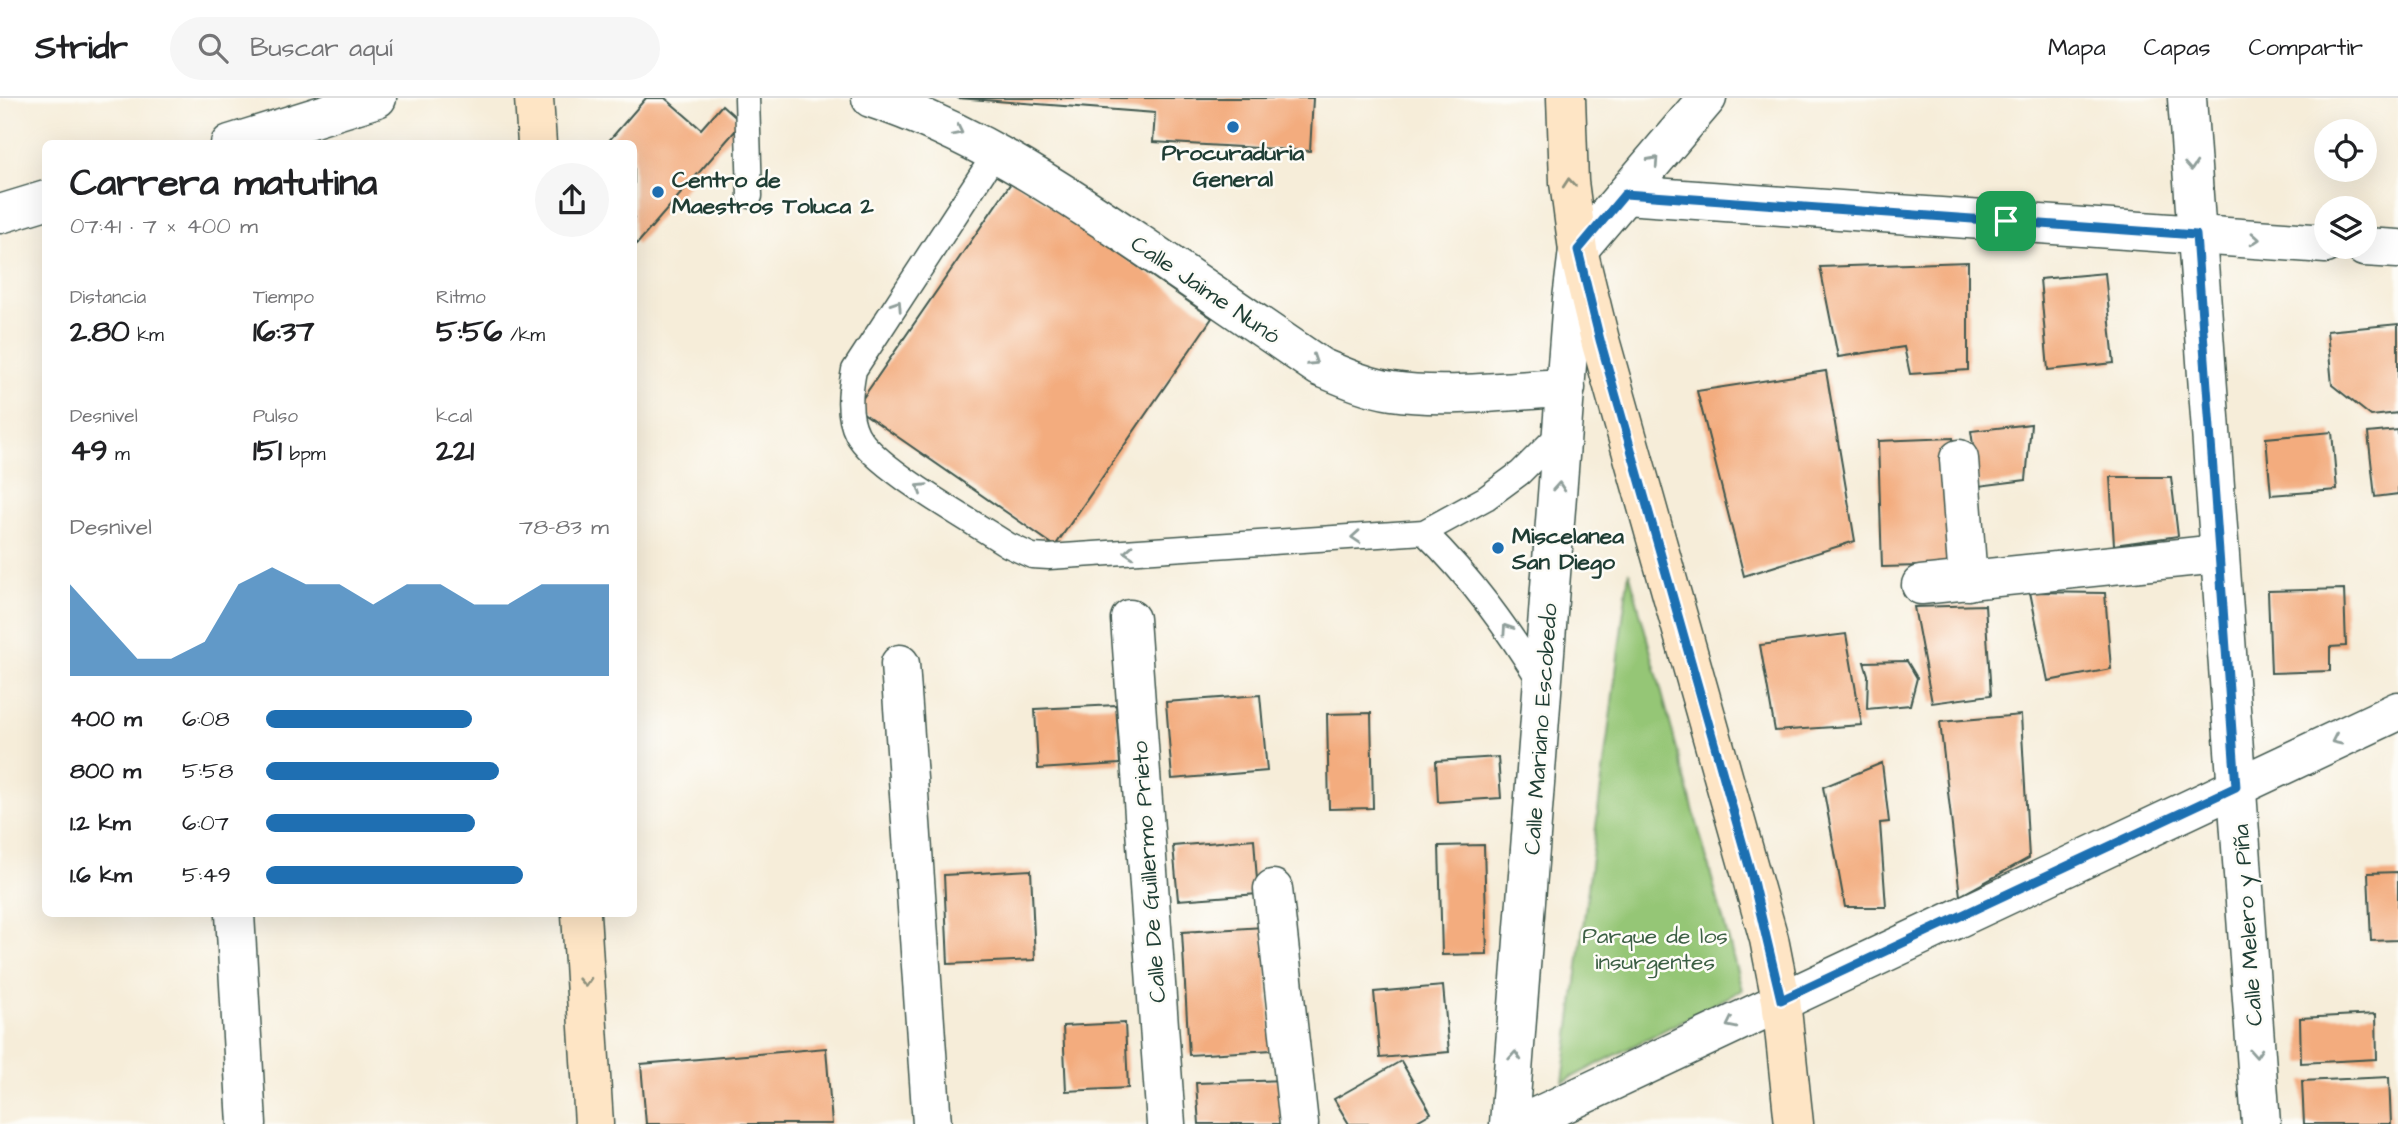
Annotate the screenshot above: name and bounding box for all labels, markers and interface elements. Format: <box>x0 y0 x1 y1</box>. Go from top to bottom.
search box <box>170 17 660 80</box>
text: Stridr <box>35 25 128 71</box>
icon: search <box>194 29 232 67</box>
text: Buscar aquí <box>250 30 393 66</box>
text: Mapa <box>2048 31 2106 65</box>
text: Capas <box>2144 31 2210 65</box>
text: Compartir <box>2248 31 2363 65</box>
marker: Procuraduria General <box>1225 119 1241 135</box>
map controls <box>2314 119 2377 259</box>
button: locate <box>2314 119 2377 182</box>
one-way arrow <box>951 123 963 137</box>
place label: Procuraduria General <box>1162 137 1304 195</box>
one-way arrow <box>1646 156 1659 169</box>
text: Carrera matutina <box>70 158 377 210</box>
one-way arrow <box>2183 161 2198 172</box>
button: share <box>535 163 609 237</box>
place label: Centro de Maestros Toluca 2 <box>672 164 874 222</box>
one-way arrow <box>1562 177 1577 188</box>
marker: Centro de Maestros Toluca 2 <box>650 184 666 200</box>
pin <box>1976 191 2036 251</box>
button: layers <box>2314 196 2377 259</box>
icon: arrive <box>1987 202 2025 240</box>
text: 07:41 · 7 × 400 m <box>70 210 258 242</box>
street label: Calle Jaime Nunó <box>1124 228 1287 352</box>
one-way arrow <box>2250 231 2261 246</box>
text: Distancia <box>70 284 146 311</box>
text: Tiempo <box>253 284 314 311</box>
text: Ritmo <box>436 284 486 311</box>
one-way arrow <box>888 300 901 313</box>
text: 2.80 <box>70 311 130 353</box>
text: 16:37 <box>253 311 314 353</box>
text: 5:56 <box>436 311 502 353</box>
text: km <box>130 322 164 349</box>
text: /km <box>502 322 545 349</box>
one-way arrow <box>1305 353 1318 366</box>
text: Desnivel <box>70 403 138 430</box>
text: Pulso <box>253 403 298 430</box>
text: kcal <box>436 403 472 430</box>
text: 49 <box>70 430 108 472</box>
text: 151 <box>253 430 282 472</box>
text: 221 <box>436 430 474 472</box>
text: m <box>108 441 130 468</box>
text: bpm <box>282 441 326 468</box>
one-way arrow <box>1551 481 1566 492</box>
one-way arrow <box>916 484 929 496</box>
text: Desnivel <box>70 511 152 543</box>
text: 78–83 m <box>519 511 609 543</box>
place label: Miscelanea San Diego <box>1511 520 1624 579</box>
one-way arrow <box>1350 529 1361 544</box>
marker: Miscelanea San Diego <box>1490 540 1506 556</box>
one-way arrow <box>1123 544 1134 559</box>
street label: Calle Mariano Escobedo <box>1516 602 1566 856</box>
one-way arrow <box>1502 623 1515 636</box>
text: 400 m <box>70 703 142 735</box>
text: 6:08 <box>182 703 230 735</box>
one-way arrow <box>2331 732 2343 746</box>
street label: Calle De Guillermo Prieto <box>1124 740 1174 1004</box>
text: 800 m <box>70 755 141 787</box>
text: 5:58 <box>182 755 233 787</box>
text: 1.2 km <box>70 807 131 839</box>
text: 6:07 <box>182 807 229 839</box>
street label: Calle Melero y Piña <box>2225 822 2272 1027</box>
text: 1.6 km <box>70 859 132 891</box>
text: 5:49 <box>182 859 231 891</box>
park label: Parque de los insurgentes <box>1582 920 1728 979</box>
one-way arrow <box>578 976 593 987</box>
one-way arrow <box>1726 1016 1738 1030</box>
one-way arrow <box>2248 1048 2263 1059</box>
one-way arrow <box>1507 1050 1522 1061</box>

